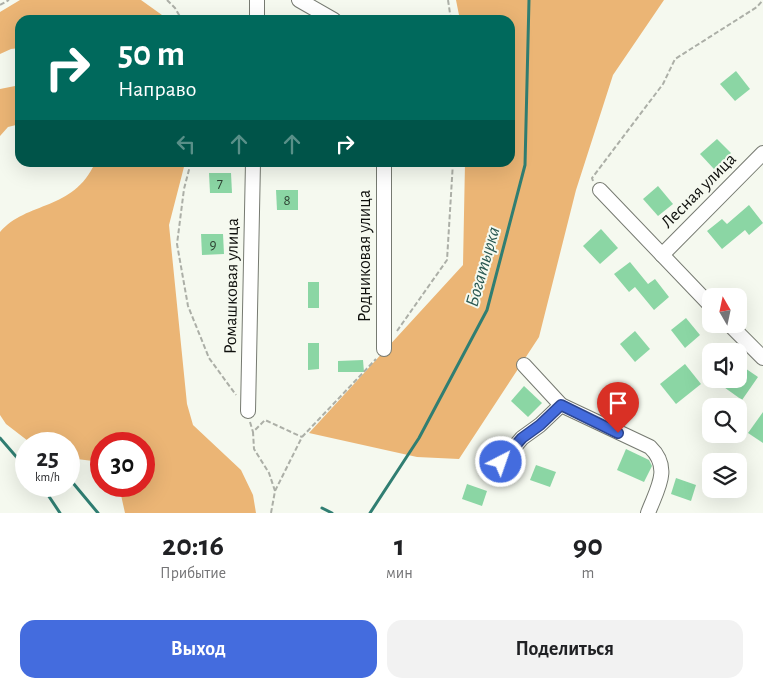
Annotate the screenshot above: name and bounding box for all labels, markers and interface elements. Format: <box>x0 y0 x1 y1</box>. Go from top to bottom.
icon: right <box>35 35 100 100</box>
text: 50 m <box>118 37 185 72</box>
text: Направо <box>118 78 196 100</box>
icon: left <box>172 130 200 158</box>
icon: ahead <box>225 130 253 158</box>
icon: ahead <box>278 130 306 158</box>
icon: right <box>331 130 359 158</box>
street label: Лесная улица <box>658 150 740 232</box>
house number: 7 <box>217 176 223 191</box>
street label: Родниковая улица <box>356 190 374 322</box>
house number: 8 <box>283 193 291 208</box>
street label: Ромашковая улица <box>222 218 242 354</box>
water label: Богатырка <box>463 225 503 309</box>
house number: 9 <box>209 237 217 252</box>
north arrow <box>702 288 748 332</box>
map controls <box>702 288 747 498</box>
button: sound <box>702 343 747 388</box>
pin <box>597 382 639 433</box>
icon: arrive <box>604 389 632 417</box>
button: search <box>702 398 747 443</box>
speed limit sign: 30 <box>90 432 155 497</box>
position arrow <box>474 435 526 487</box>
text: 25 <box>36 446 59 471</box>
button: layers <box>702 453 747 498</box>
text: km/h <box>35 471 60 483</box>
text: 20:16 <box>162 531 224 561</box>
text: 1 <box>394 531 405 561</box>
text: 90 <box>573 531 603 561</box>
text: Прибытие <box>160 565 226 581</box>
text: мин <box>386 565 413 581</box>
text: m <box>581 565 594 581</box>
button: Выход <box>20 620 377 678</box>
button: Поделиться <box>387 620 743 678</box>

